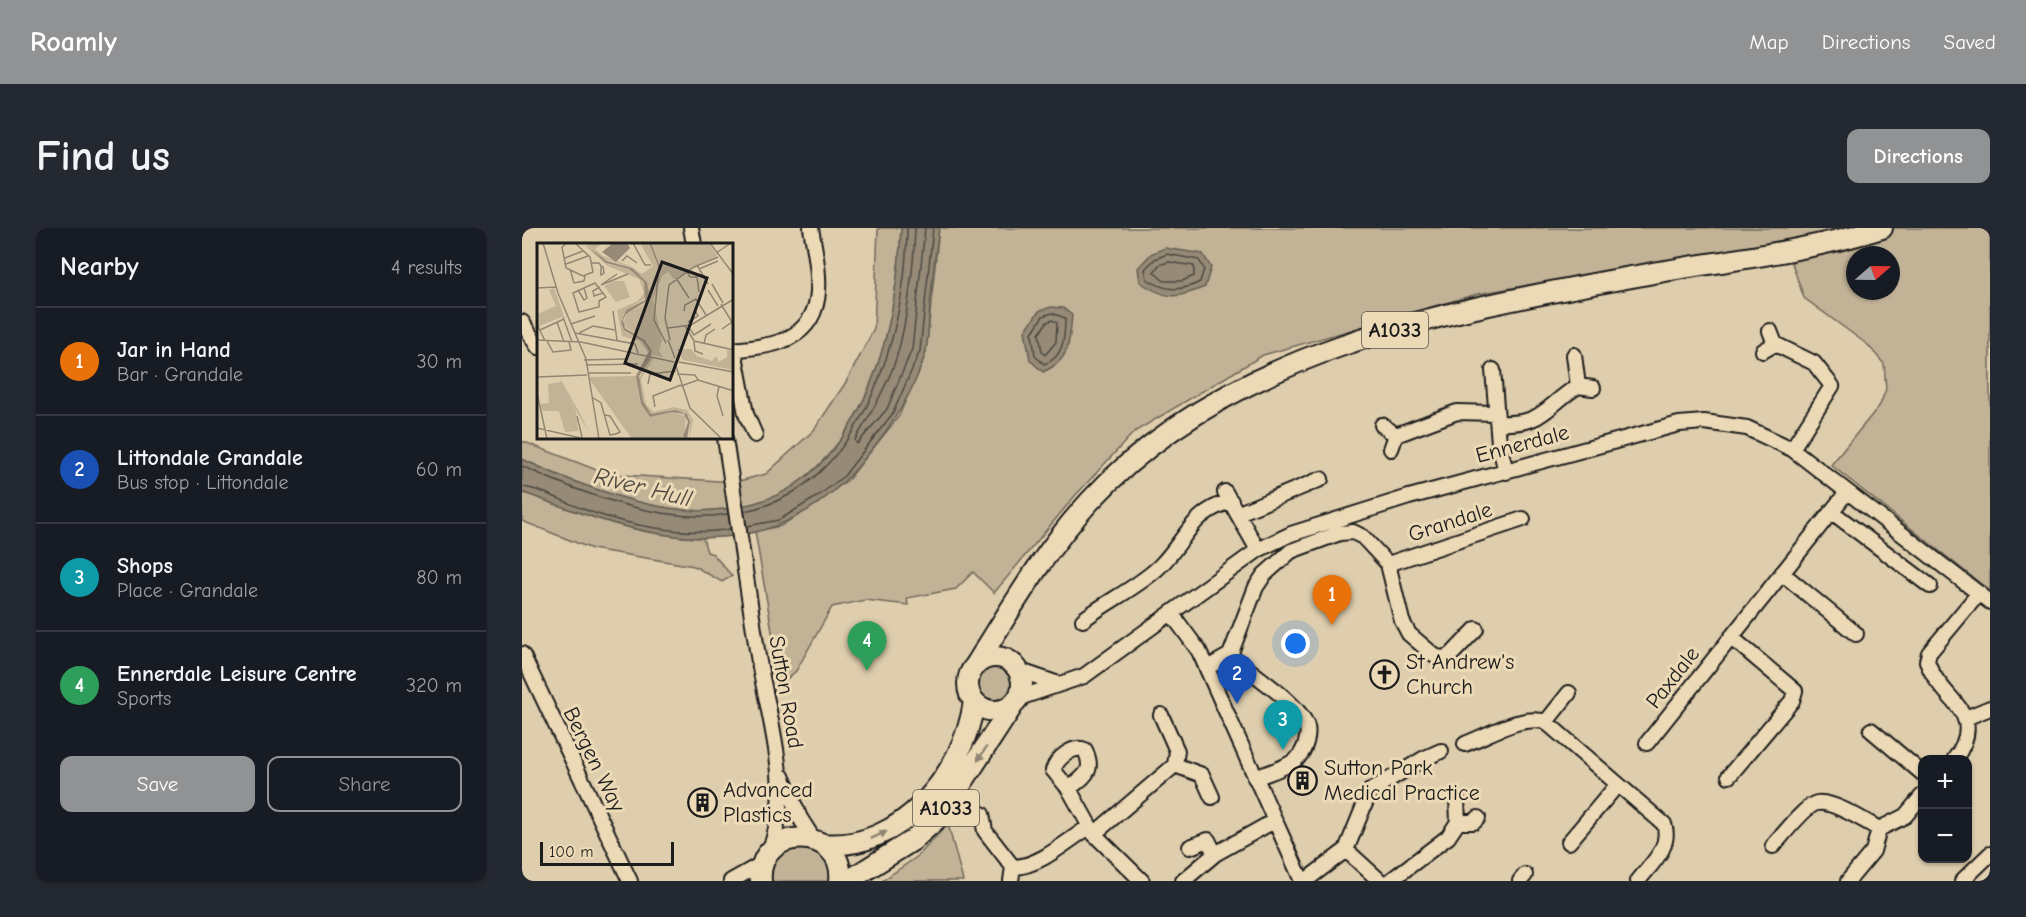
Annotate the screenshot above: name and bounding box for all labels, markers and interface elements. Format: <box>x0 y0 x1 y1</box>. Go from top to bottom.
text: Roamly <box>30 26 117 58</box>
text: Map <box>1749 30 1789 54</box>
text: Directions <box>1822 30 1911 54</box>
text: Saved <box>1944 30 1996 54</box>
button: Directions <box>1847 129 1990 183</box>
text: Find us <box>36 132 170 181</box>
inset map <box>537 243 734 440</box>
north arrow <box>1846 246 1900 300</box>
text: Nearby <box>60 252 139 282</box>
text: 4 results <box>391 256 462 279</box>
road number: A1033 <box>1362 312 1428 348</box>
text: Jar in Hand <box>117 337 231 363</box>
text: 1 <box>76 350 83 373</box>
text: 30 m <box>416 350 462 373</box>
text: Bar · Grandale <box>117 363 243 386</box>
street label: Ennerdale <box>1473 419 1572 469</box>
text: Littondale Grandale <box>117 445 303 471</box>
text: 2 <box>75 458 84 481</box>
text: 60 m <box>416 458 462 481</box>
water label: River Hull <box>591 461 696 513</box>
text: Bus stop · Littondale <box>117 471 289 494</box>
street label: Grandale <box>1405 496 1495 548</box>
text: Shops <box>117 553 173 579</box>
text: 3 <box>75 566 84 589</box>
text: 80 m <box>416 566 462 589</box>
pin: 1 <box>1312 576 1352 625</box>
text: Place · Grandale <box>117 579 258 602</box>
pin: 4 <box>848 622 886 671</box>
your location <box>1281 629 1310 658</box>
street label: Sutton Road <box>763 634 809 751</box>
street label: Paxdale <box>1641 641 1705 714</box>
place label: St Andrew's Church <box>1406 649 1514 700</box>
pin: 2 <box>1218 654 1256 704</box>
church icon: St Andrew's Church <box>1369 658 1401 690</box>
text: Ennerdale Leisure Centre <box>117 661 357 687</box>
text: 4 <box>75 674 84 697</box>
text: 320 m <box>406 674 462 697</box>
text: Sports <box>117 687 171 710</box>
pin: 3 <box>1264 700 1302 750</box>
street label: Bergen Way <box>557 703 631 816</box>
one-way arrow <box>976 746 987 762</box>
place label: Sutton Park Medical Practice <box>1324 755 1480 806</box>
map controls <box>1918 755 1972 863</box>
button: + <box>1918 755 1972 809</box>
button: Save <box>60 756 255 812</box>
button: Share <box>267 756 462 812</box>
building icon: Sutton Park Medical Practice <box>1287 764 1319 796</box>
place label: Advanced Plastics <box>723 777 813 828</box>
building icon: Advanced Plastics <box>686 786 718 818</box>
road number: A1033 <box>913 790 979 826</box>
button: − <box>1918 809 1972 863</box>
one-way arrow <box>870 830 887 839</box>
scale bar <box>540 839 674 866</box>
text: 100 m <box>549 843 593 861</box>

